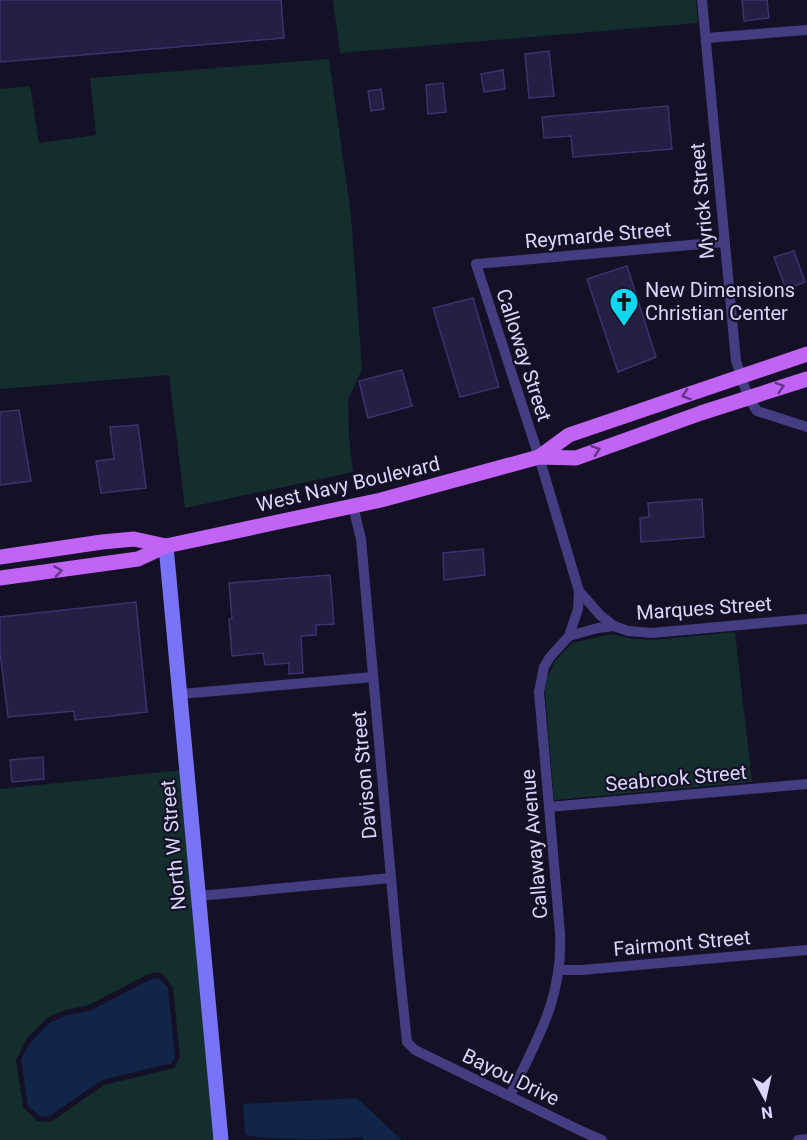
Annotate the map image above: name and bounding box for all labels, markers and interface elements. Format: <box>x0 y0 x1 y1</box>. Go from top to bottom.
street label: Myrick Street <box>685 142 719 260</box>
street label: Reymarde Street <box>524 217 672 253</box>
place label: New Dimensions Christian Center <box>645 278 795 325</box>
street label: Calloway Street <box>491 286 557 424</box>
church icon: New Dimensions Christian Center <box>608 286 640 328</box>
one-way arrow <box>774 382 785 394</box>
one-way arrow <box>681 388 692 400</box>
one-way arrow <box>590 445 601 458</box>
street label: West Navy Boulevard <box>254 451 442 517</box>
one-way arrow <box>53 565 63 577</box>
street label: Marques Street <box>635 591 773 625</box>
street label: Davison Street <box>346 710 382 840</box>
street label: Seabrook Street <box>604 760 748 796</box>
street label: Callaway Avenue <box>516 768 552 920</box>
street label: North W Street <box>155 779 191 911</box>
street label: Fairmont Street <box>612 925 752 961</box>
street label: Bayou Drive <box>459 1043 563 1111</box>
north arrow <box>735 1068 795 1128</box>
text: N <box>760 1102 774 1123</box>

